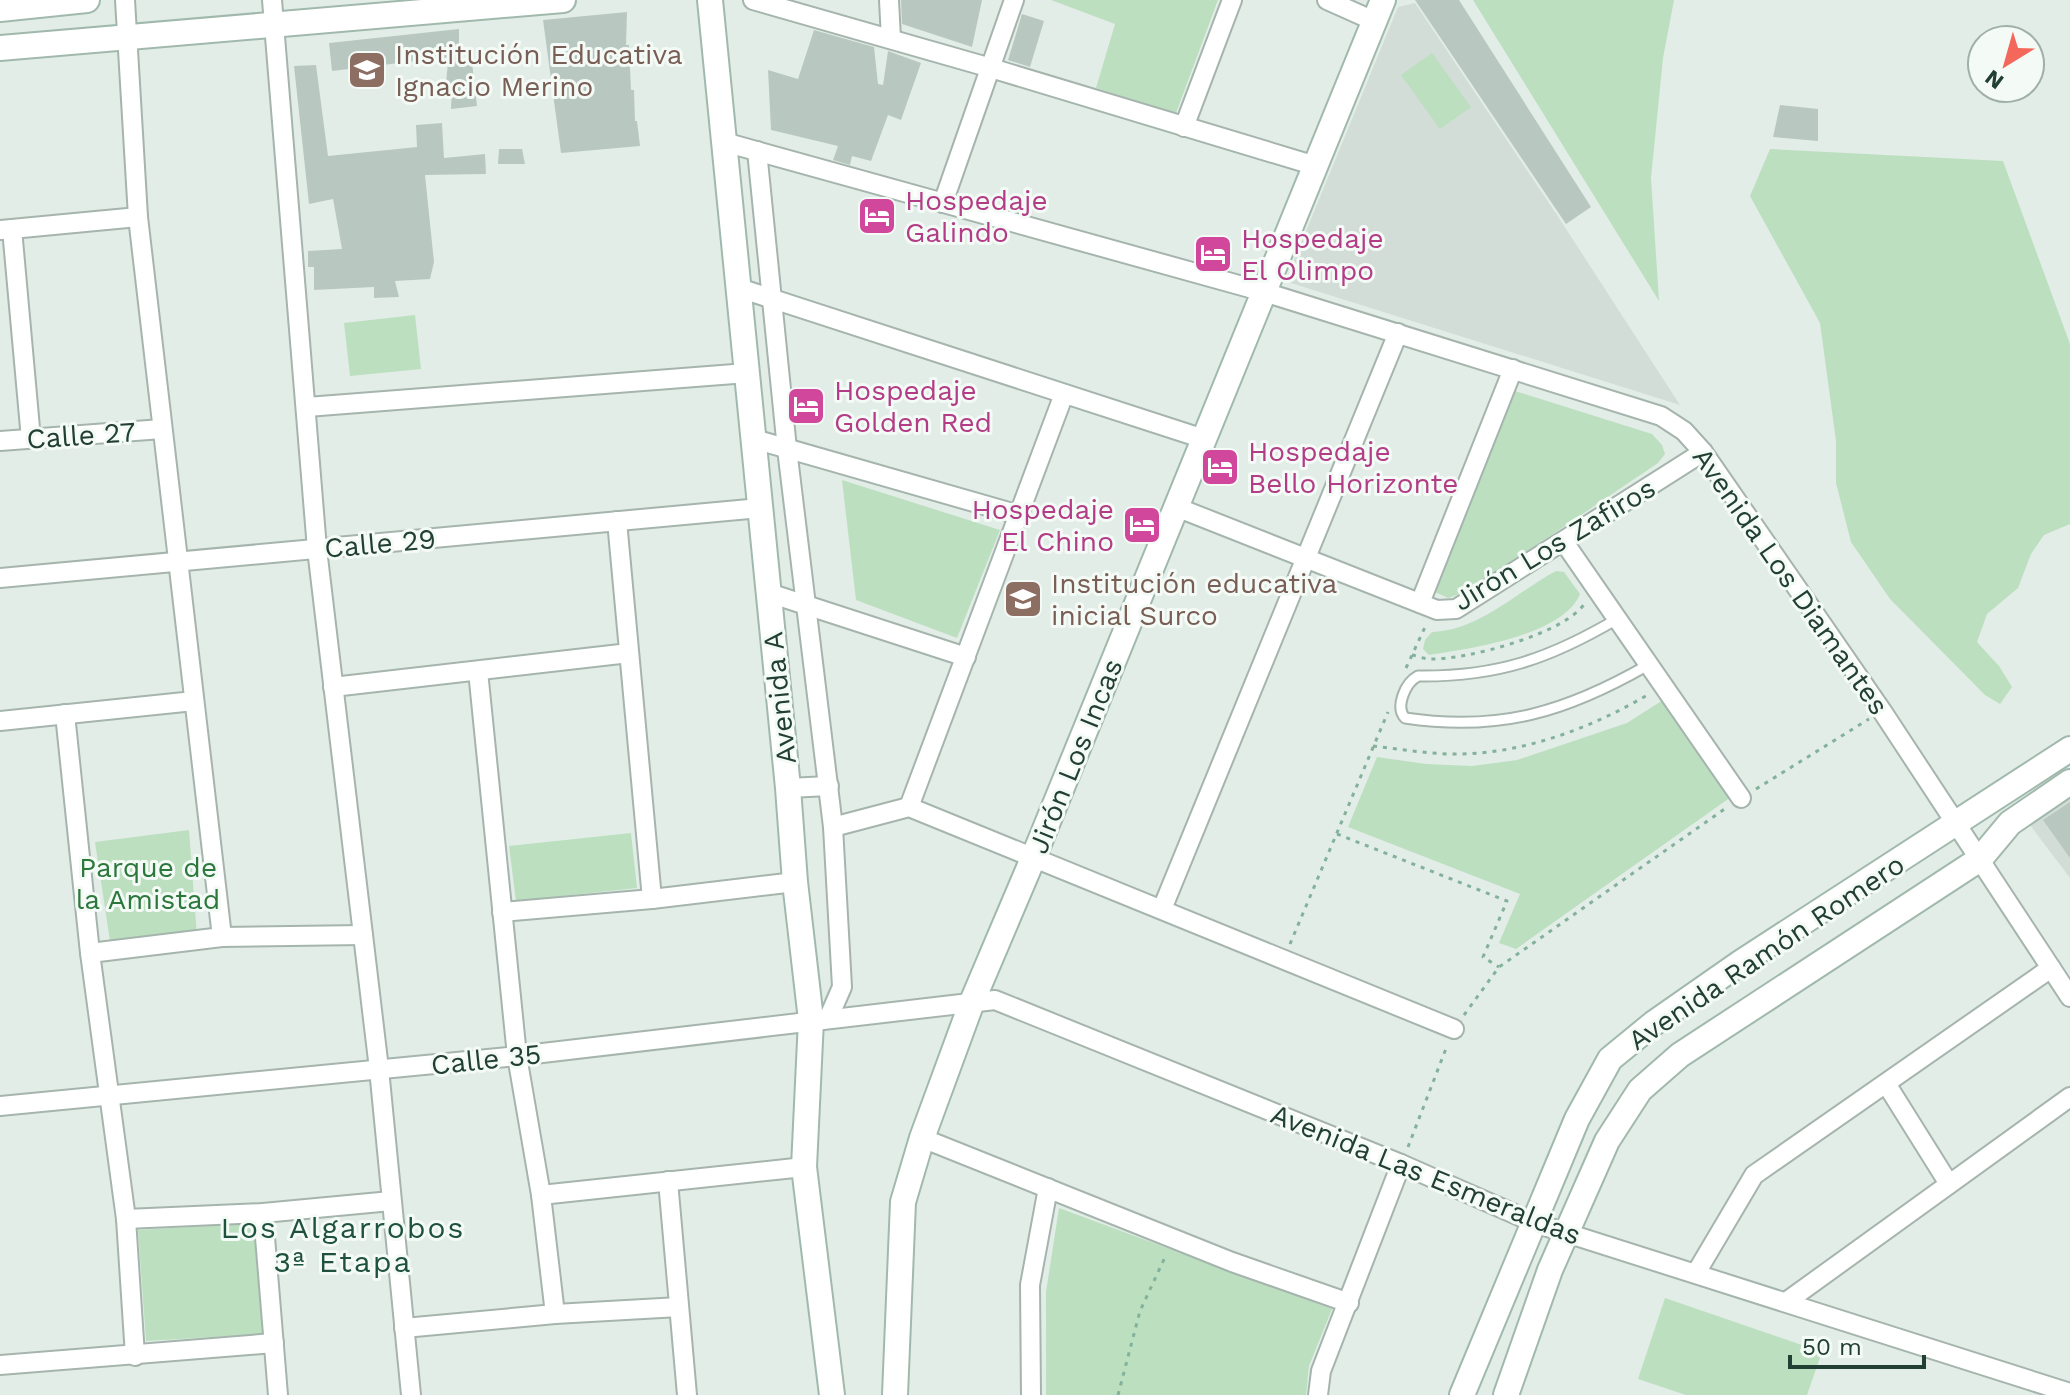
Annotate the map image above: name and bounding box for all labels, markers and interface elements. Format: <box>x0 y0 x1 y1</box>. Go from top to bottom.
north arrow <box>1966 24 2046 104</box>
place label: Institución Educativa Ignacio Merino <box>395 38 683 103</box>
school or university icon: Institución Educativa Ignacio Merino <box>346 49 388 91</box>
text: N <box>1980 65 2008 94</box>
place label: Hospedaje Galindo <box>905 184 1048 249</box>
hotel icon: Hospedaje Galindo <box>856 195 898 237</box>
place label: Hospedaje El Olimpo <box>1241 222 1384 287</box>
hotel icon: Hospedaje El Olimpo <box>1192 233 1234 275</box>
place label: Hospedaje Golden Red <box>834 374 992 439</box>
hotel icon: Hospedaje Golden Red <box>785 385 827 427</box>
street label: Calle 27 <box>25 415 137 456</box>
place label: Hospedaje Bello Horizonte <box>1248 435 1458 500</box>
street label: Avenida Los Diamantes <box>1686 441 1895 721</box>
hotel icon: Hospedaje Bello Horizonte <box>1199 446 1241 488</box>
street label: Jirón Los Zafiros <box>1447 471 1661 618</box>
place label: Hospedaje El Chino <box>971 493 1114 558</box>
hotel icon: Hospedaje El Chino <box>1121 504 1163 546</box>
street label: Calle 29 <box>323 522 437 565</box>
place label: Institución educativa inicial Surco <box>1051 567 1338 632</box>
school or university icon: Institución educativa inicial Surco <box>1002 578 1044 620</box>
street label: Avenida A <box>756 630 803 766</box>
street label: Jirón Los Incas <box>1021 654 1130 858</box>
street label: Avenida Ramón Romero <box>1622 848 1911 1057</box>
park label: Parque de la Amistad <box>76 851 220 916</box>
street label: Calle 35 <box>429 1037 543 1082</box>
street label: Avenida Las Esmeraldas <box>1266 1097 1586 1252</box>
district label: Los Algarrobos 3ª Etapa <box>221 1210 465 1279</box>
scale bar <box>1790 1319 1924 1369</box>
text: 50 m <box>1802 1333 1862 1361</box>

